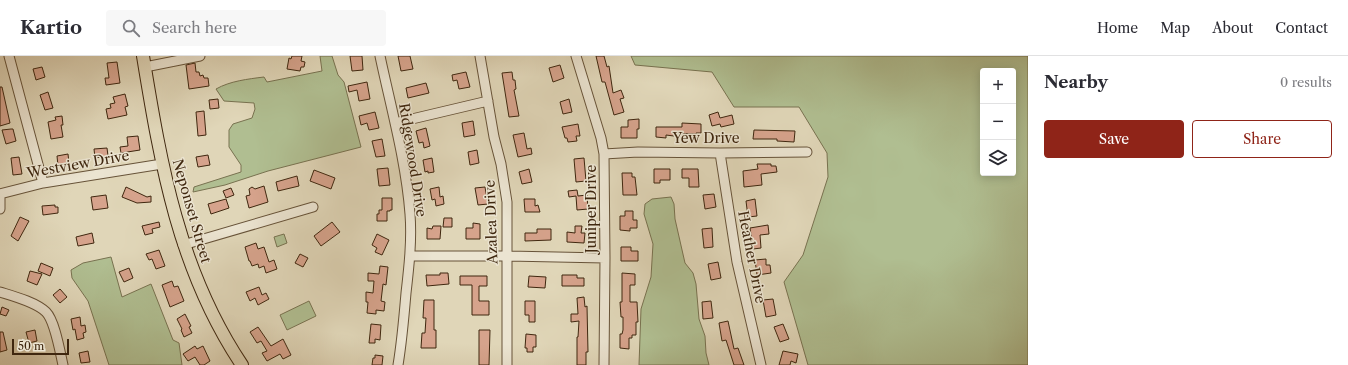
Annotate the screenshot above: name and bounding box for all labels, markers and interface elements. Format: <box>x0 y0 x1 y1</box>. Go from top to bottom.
search box <box>106 10 386 46</box>
text: Kartio <box>20 16 82 39</box>
icon: search <box>120 17 142 39</box>
text: Search here <box>152 18 237 37</box>
text: Home <box>1097 19 1138 37</box>
text: Map <box>1160 19 1190 37</box>
text: About <box>1212 19 1253 37</box>
text: Contact <box>1275 19 1328 37</box>
map controls <box>980 68 1016 176</box>
button: + <box>980 68 1016 104</box>
text: Nearby <box>1044 72 1108 92</box>
text: 0 results <box>1280 74 1332 90</box>
street label: Ridgewood Drive <box>395 102 431 218</box>
button: − <box>980 104 1016 140</box>
button: Save <box>1044 120 1184 158</box>
button: Share <box>1192 120 1332 158</box>
street label: Yew Drive <box>671 129 740 147</box>
button: layers <box>980 140 1016 176</box>
street label: Westview Drive <box>24 146 131 182</box>
street label: Neponset Street <box>169 157 215 265</box>
street label: Juniper Drive <box>582 165 600 255</box>
street label: Azalea Drive <box>481 179 502 265</box>
street label: Heather Drive <box>734 209 770 305</box>
scale bar <box>12 337 69 356</box>
text: 50 m <box>18 339 44 353</box>

